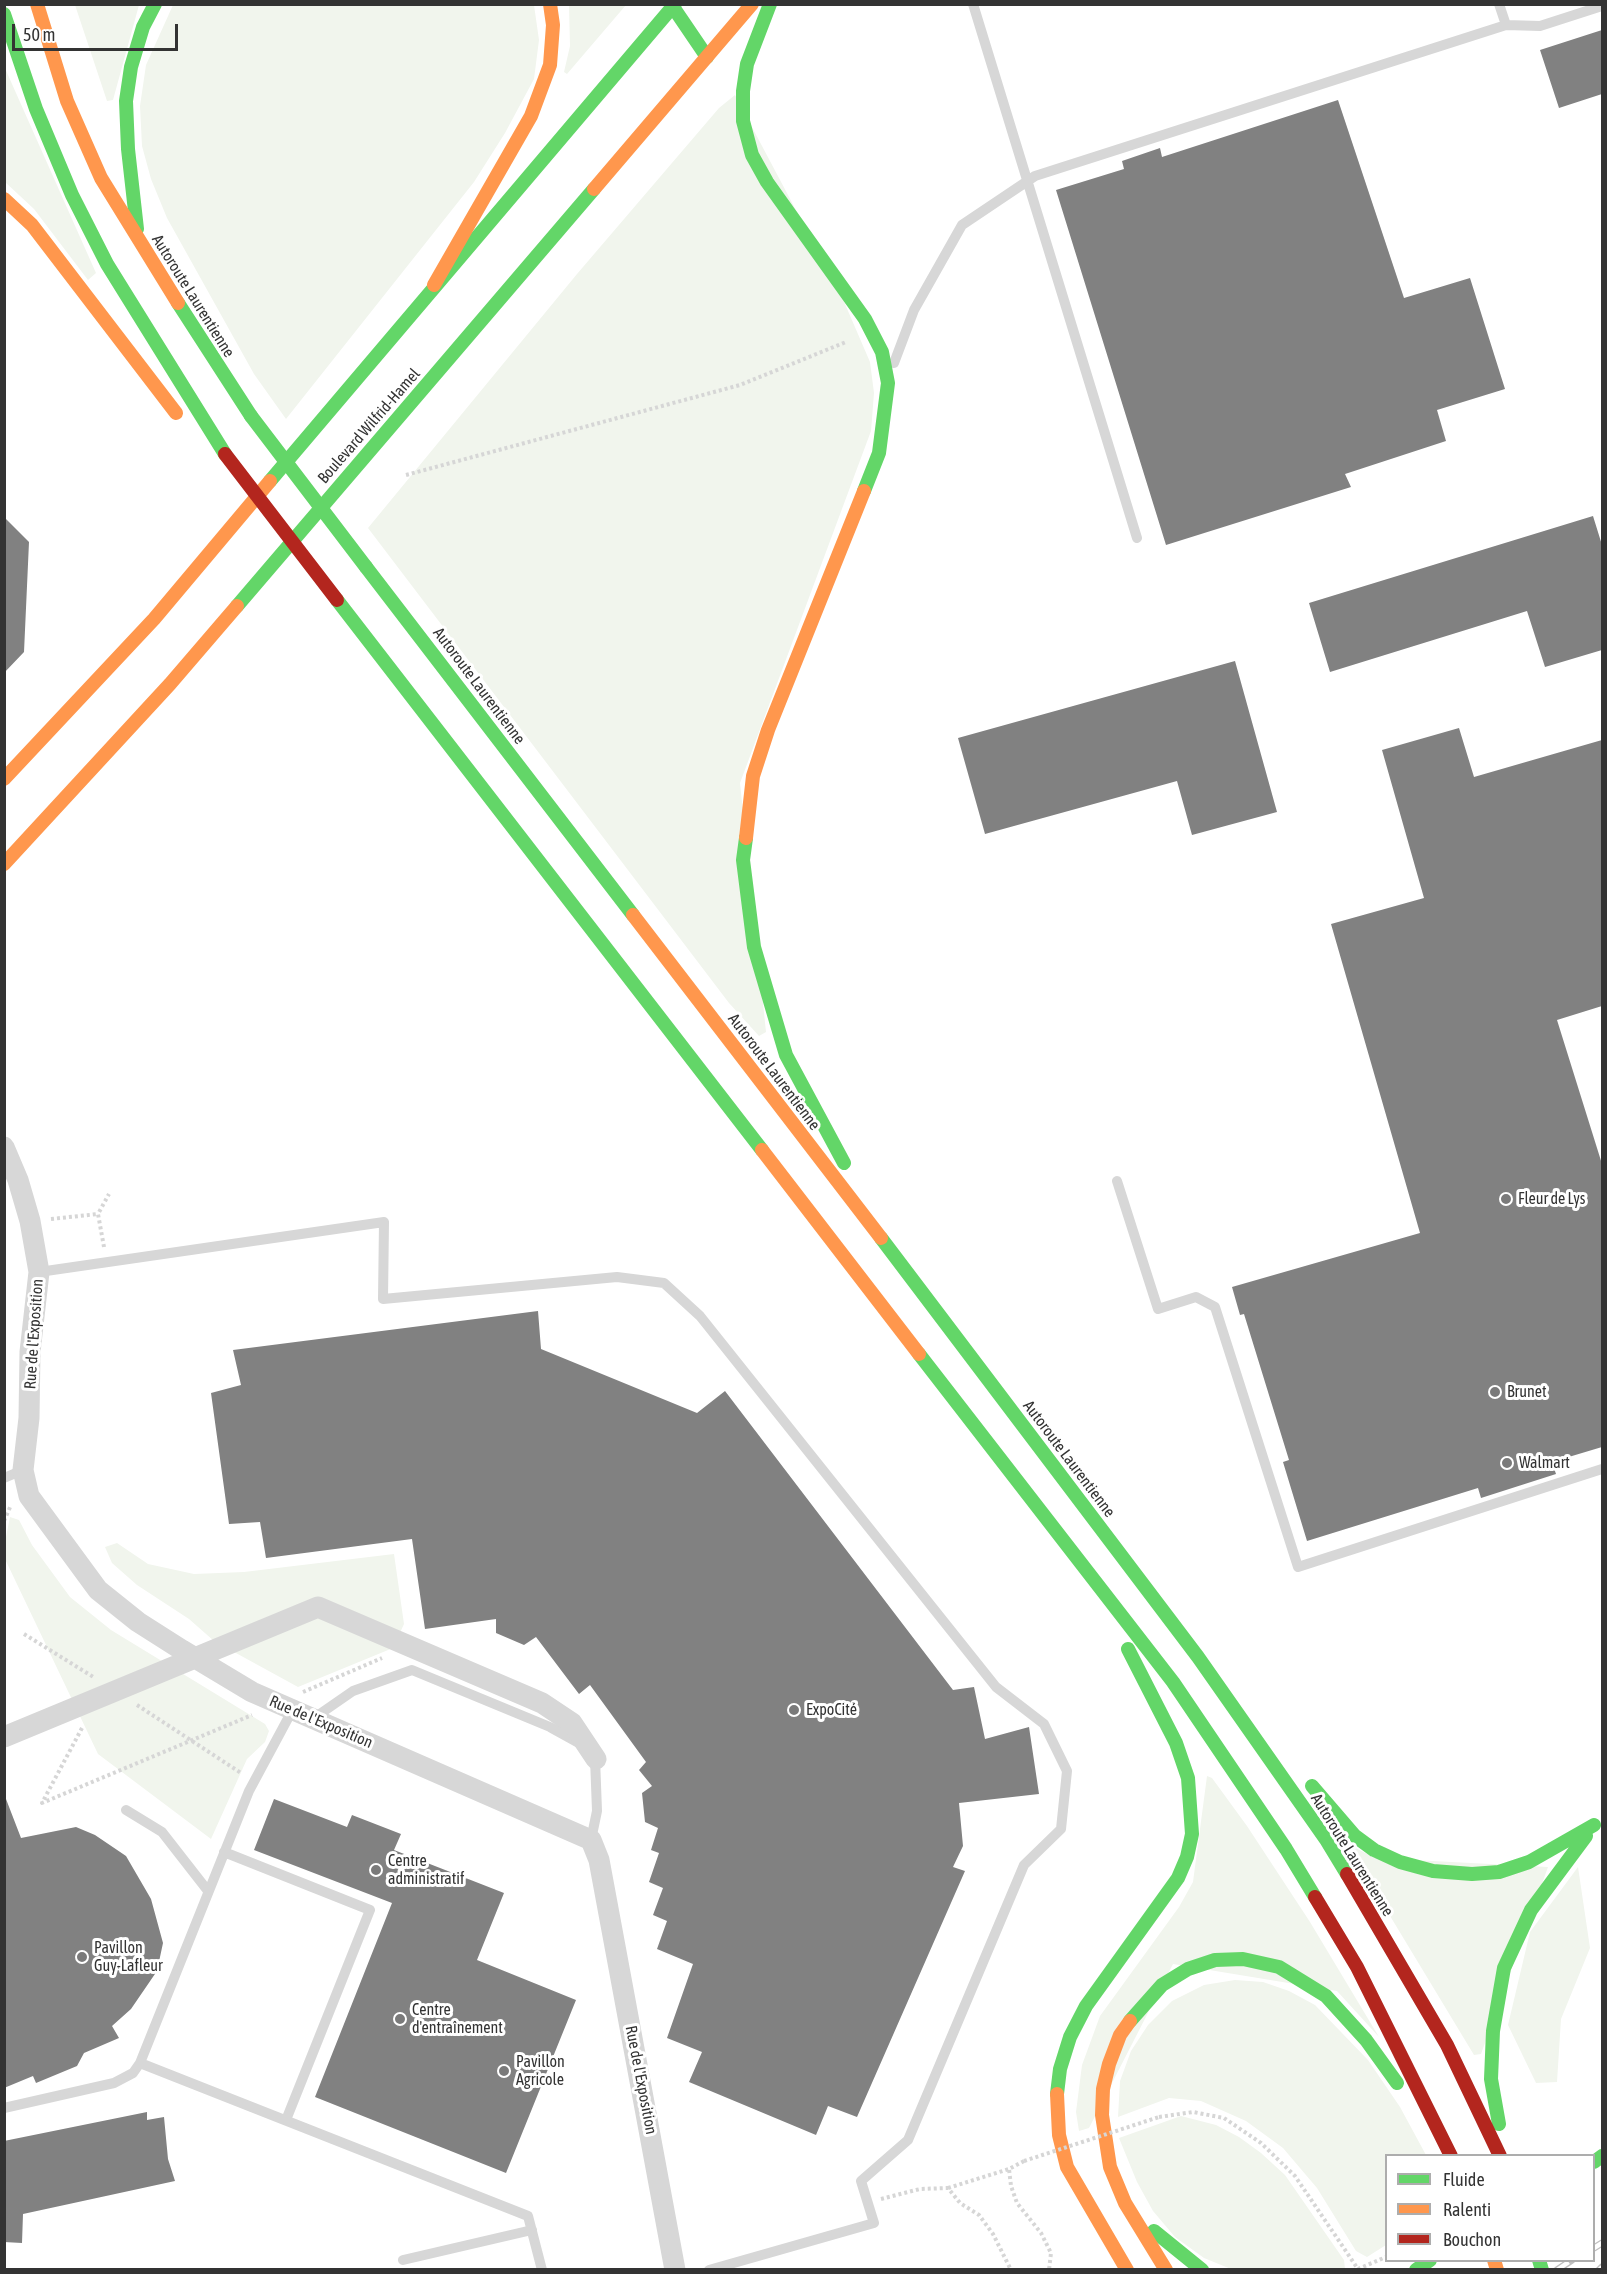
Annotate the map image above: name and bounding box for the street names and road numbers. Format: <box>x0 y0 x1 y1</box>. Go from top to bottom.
street label: Autoroute Laurentienne <box>148 231 238 361</box>
street label: Boulevard Wilfrid-Hamel <box>314 365 424 487</box>
street label: Autoroute Laurentienne <box>429 624 529 748</box>
street label: Autoroute Laurentienne <box>724 1010 824 1134</box>
street label: Rue de l'Exposition <box>21 1278 47 1390</box>
street label: Autoroute Laurentienne <box>1019 1397 1119 1521</box>
street label: Rue de l'Exposition <box>266 1692 376 1752</box>
street label: Autoroute Laurentienne <box>1307 1790 1397 1920</box>
street label: Rue de l'Exposition <box>621 2024 661 2136</box>

